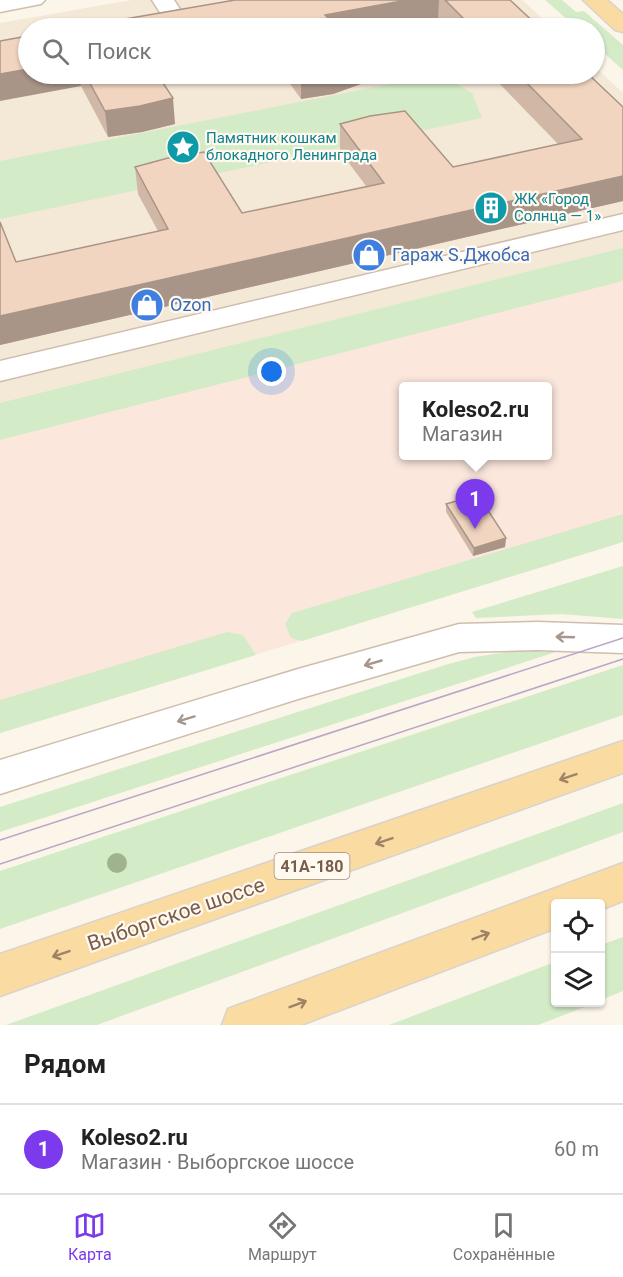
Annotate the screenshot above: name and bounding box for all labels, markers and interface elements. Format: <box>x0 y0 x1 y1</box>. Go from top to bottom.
search box <box>18 18 605 84</box>
icon: search <box>39 35 72 68</box>
text: Поиск <box>87 39 151 64</box>
place icon: Памятник кошкам блокадного Ленинграда <box>165 129 201 165</box>
place label: Памятник кошкам блокадного Ленинграда <box>206 129 377 164</box>
building icon: ЖК «Город Солнца — 1» <box>473 190 509 226</box>
place label: ЖК «Город Солнца — 1» <box>514 190 601 225</box>
shop icon: Гараж S.Джобса <box>351 237 387 273</box>
place label: Гараж S.Джобса <box>392 244 530 265</box>
shop icon: Ozon <box>129 287 165 323</box>
place label: Ozon <box>170 294 211 315</box>
your location <box>257 357 286 386</box>
popup <box>399 382 552 460</box>
text: Koleso2.ru <box>422 397 529 422</box>
text: Магазин <box>422 422 503 446</box>
pin: 1 <box>456 480 494 529</box>
one-way arrow <box>555 631 575 642</box>
one-way arrow <box>364 658 383 669</box>
one-way arrow <box>177 714 196 725</box>
one-way arrow <box>559 772 578 783</box>
one-way arrow <box>375 837 394 848</box>
road number: 41А-180 <box>274 853 350 879</box>
street label: Выборгское шоссе <box>84 872 268 956</box>
map controls <box>551 899 605 1007</box>
button: locate <box>551 899 605 953</box>
one-way arrow <box>471 929 490 940</box>
one-way arrow <box>52 950 71 961</box>
button: layers <box>551 953 605 1007</box>
one-way arrow <box>288 998 307 1009</box>
text: Рядом <box>24 1049 106 1079</box>
text: Koleso2.ru <box>81 1125 188 1150</box>
text: 1 <box>38 1137 49 1161</box>
text: 60 m <box>554 1137 599 1161</box>
text: Магазин · Выборгское шоссе <box>81 1150 354 1174</box>
tab: Карта <box>68 1209 112 1264</box>
tab: Маршрут <box>248 1209 317 1264</box>
tab: Сохранённые <box>453 1209 555 1264</box>

